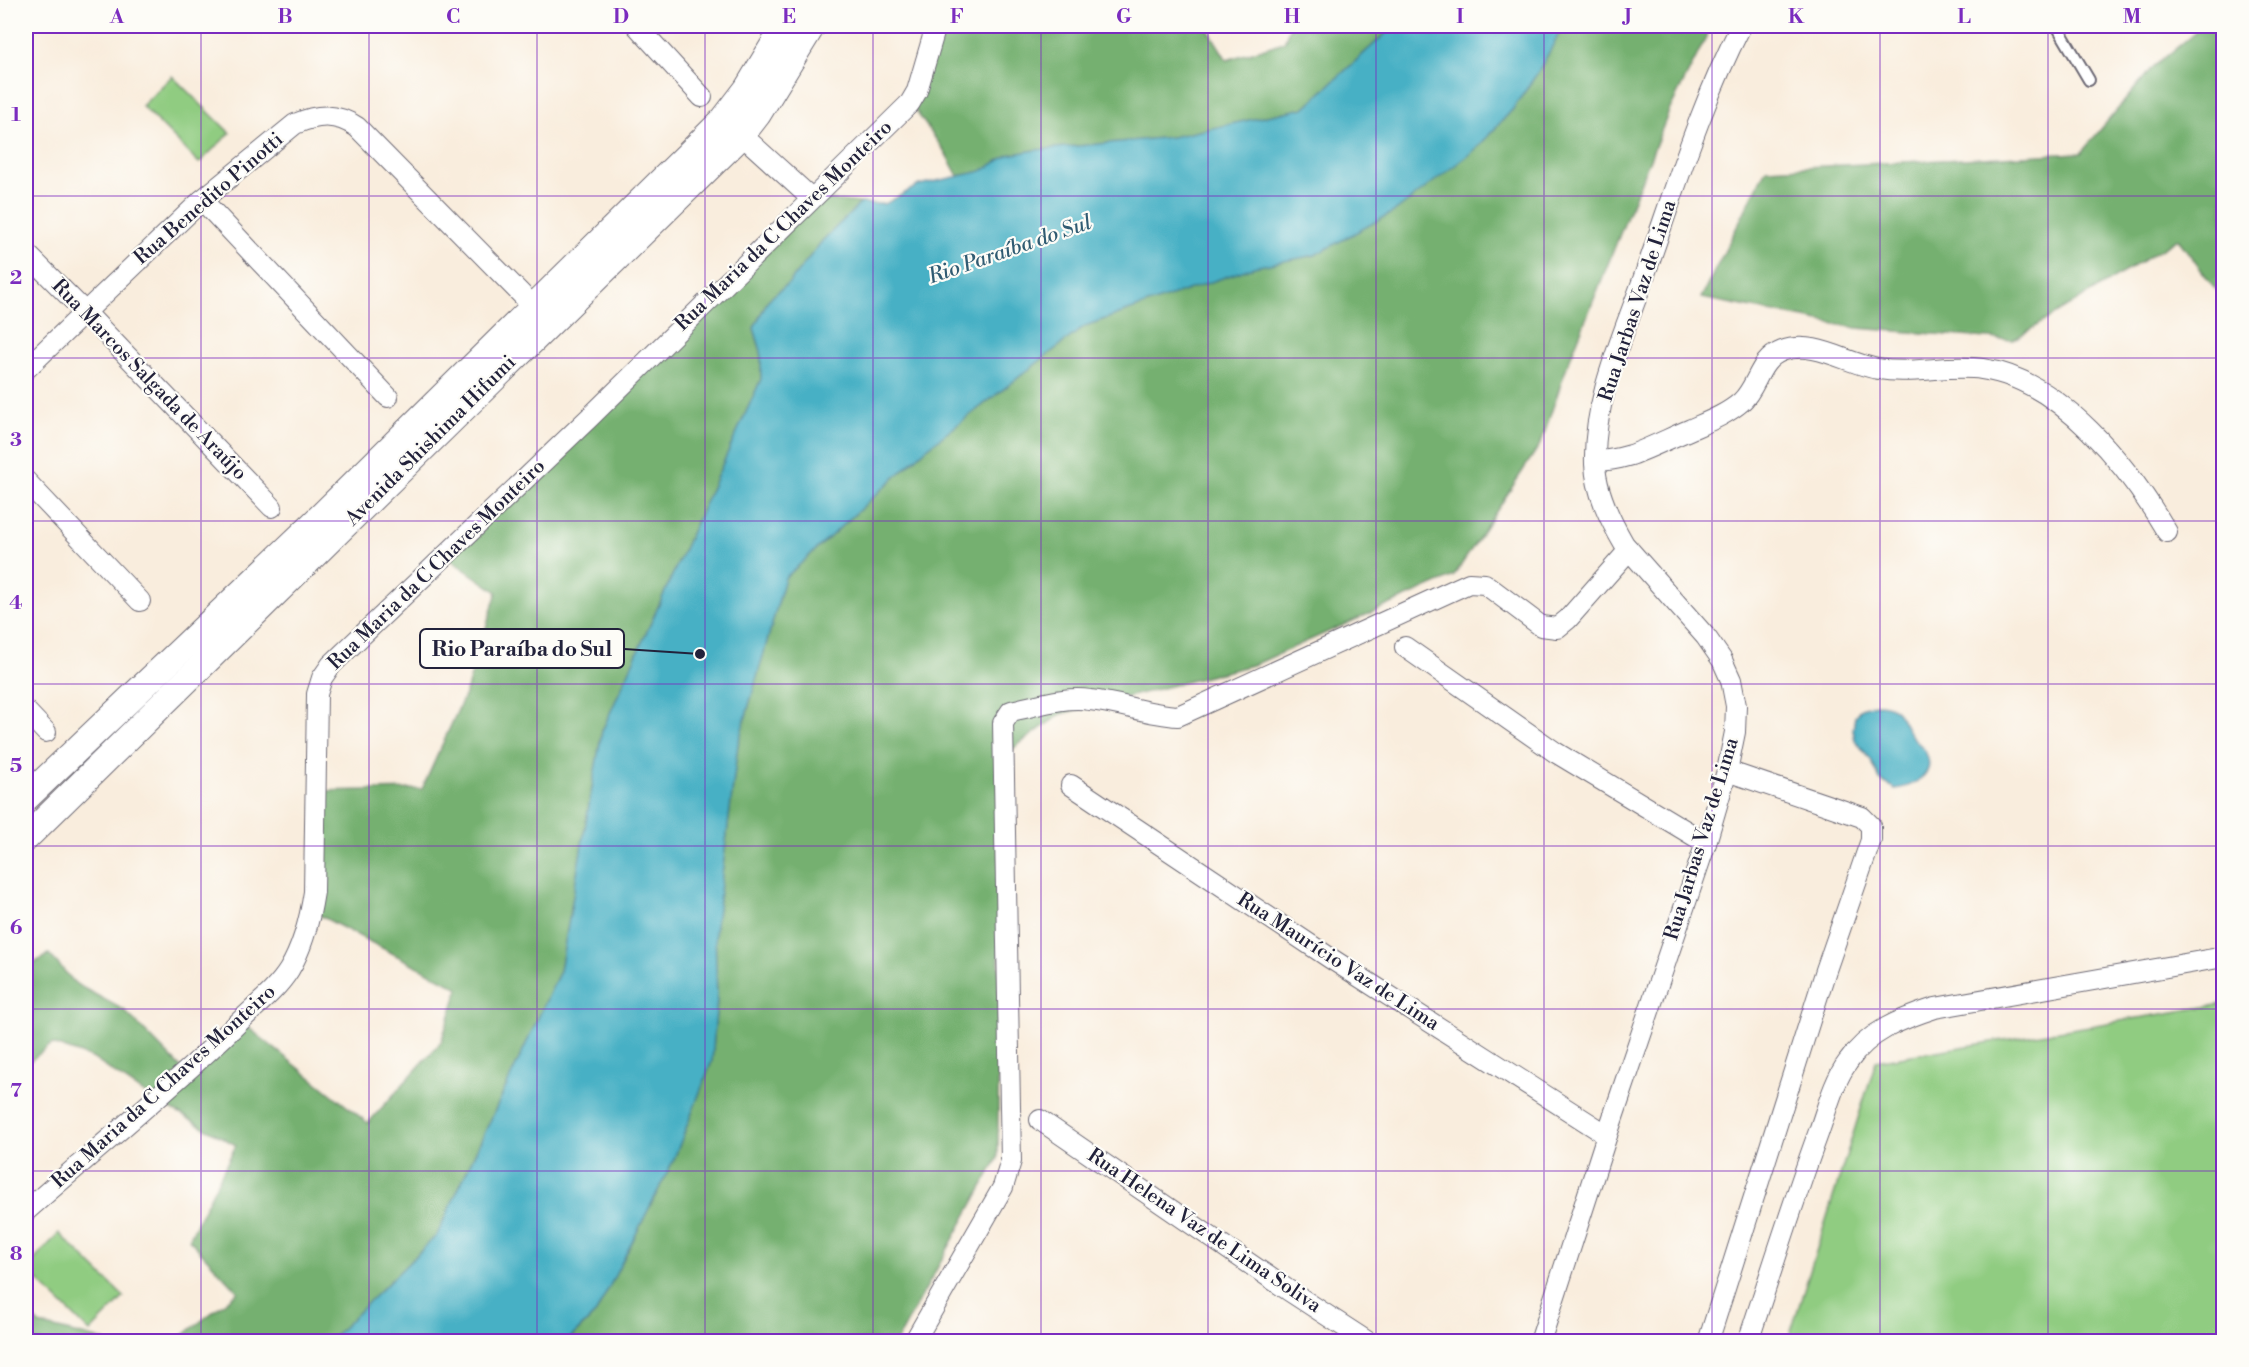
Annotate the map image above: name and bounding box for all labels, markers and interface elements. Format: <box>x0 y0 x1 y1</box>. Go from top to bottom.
text: A <box>109 5 125 30</box>
text: B <box>277 5 293 30</box>
text: C <box>446 5 460 30</box>
text: D <box>613 5 629 30</box>
text: E <box>782 5 796 30</box>
text: F <box>950 5 964 30</box>
text: G <box>1116 5 1132 30</box>
text: H <box>1284 5 1301 30</box>
text: I <box>1456 5 1464 30</box>
text: J <box>1621 5 1632 30</box>
text: K <box>1788 5 1805 30</box>
text: L <box>1957 5 1971 30</box>
text: M <box>2123 5 2142 30</box>
text: 1 <box>11 103 21 128</box>
street label: Rua Maria da C Chaves Monteiro <box>670 115 898 337</box>
street label: Rua Benedito Pinotti <box>129 127 289 271</box>
street label: Rua Jarbas Vaz de Lima <box>1594 196 1683 405</box>
water label: Rio Paraíba do Sul <box>924 210 1095 291</box>
text: 2 <box>10 266 22 291</box>
street label: Rua Marcos Salgada de Araújo <box>46 274 252 486</box>
street label: Avenida Shishima Hifumi <box>340 350 522 532</box>
text: 3 <box>10 428 22 453</box>
street label: Rua Maria da C Chaves Monteiro <box>323 454 551 676</box>
text: 4 <box>9 591 23 616</box>
callout: Rio Paraíba do Sul <box>420 629 624 668</box>
text: Rio Paraíba do Sul <box>432 637 612 663</box>
street label: Rua Jarbas Vaz de Lima <box>1659 734 1745 943</box>
text: 5 <box>10 754 22 779</box>
street label: Rua Maurício Vaz de Lima <box>1232 887 1444 1037</box>
text: 6 <box>10 916 23 941</box>
street label: Rua Maria da C Chaves Monteiro <box>47 980 281 1194</box>
text: 7 <box>10 1079 22 1104</box>
street label: Rua Helena Vaz de Lima Soliva <box>1082 1143 1326 1319</box>
text: 8 <box>10 1242 23 1267</box>

